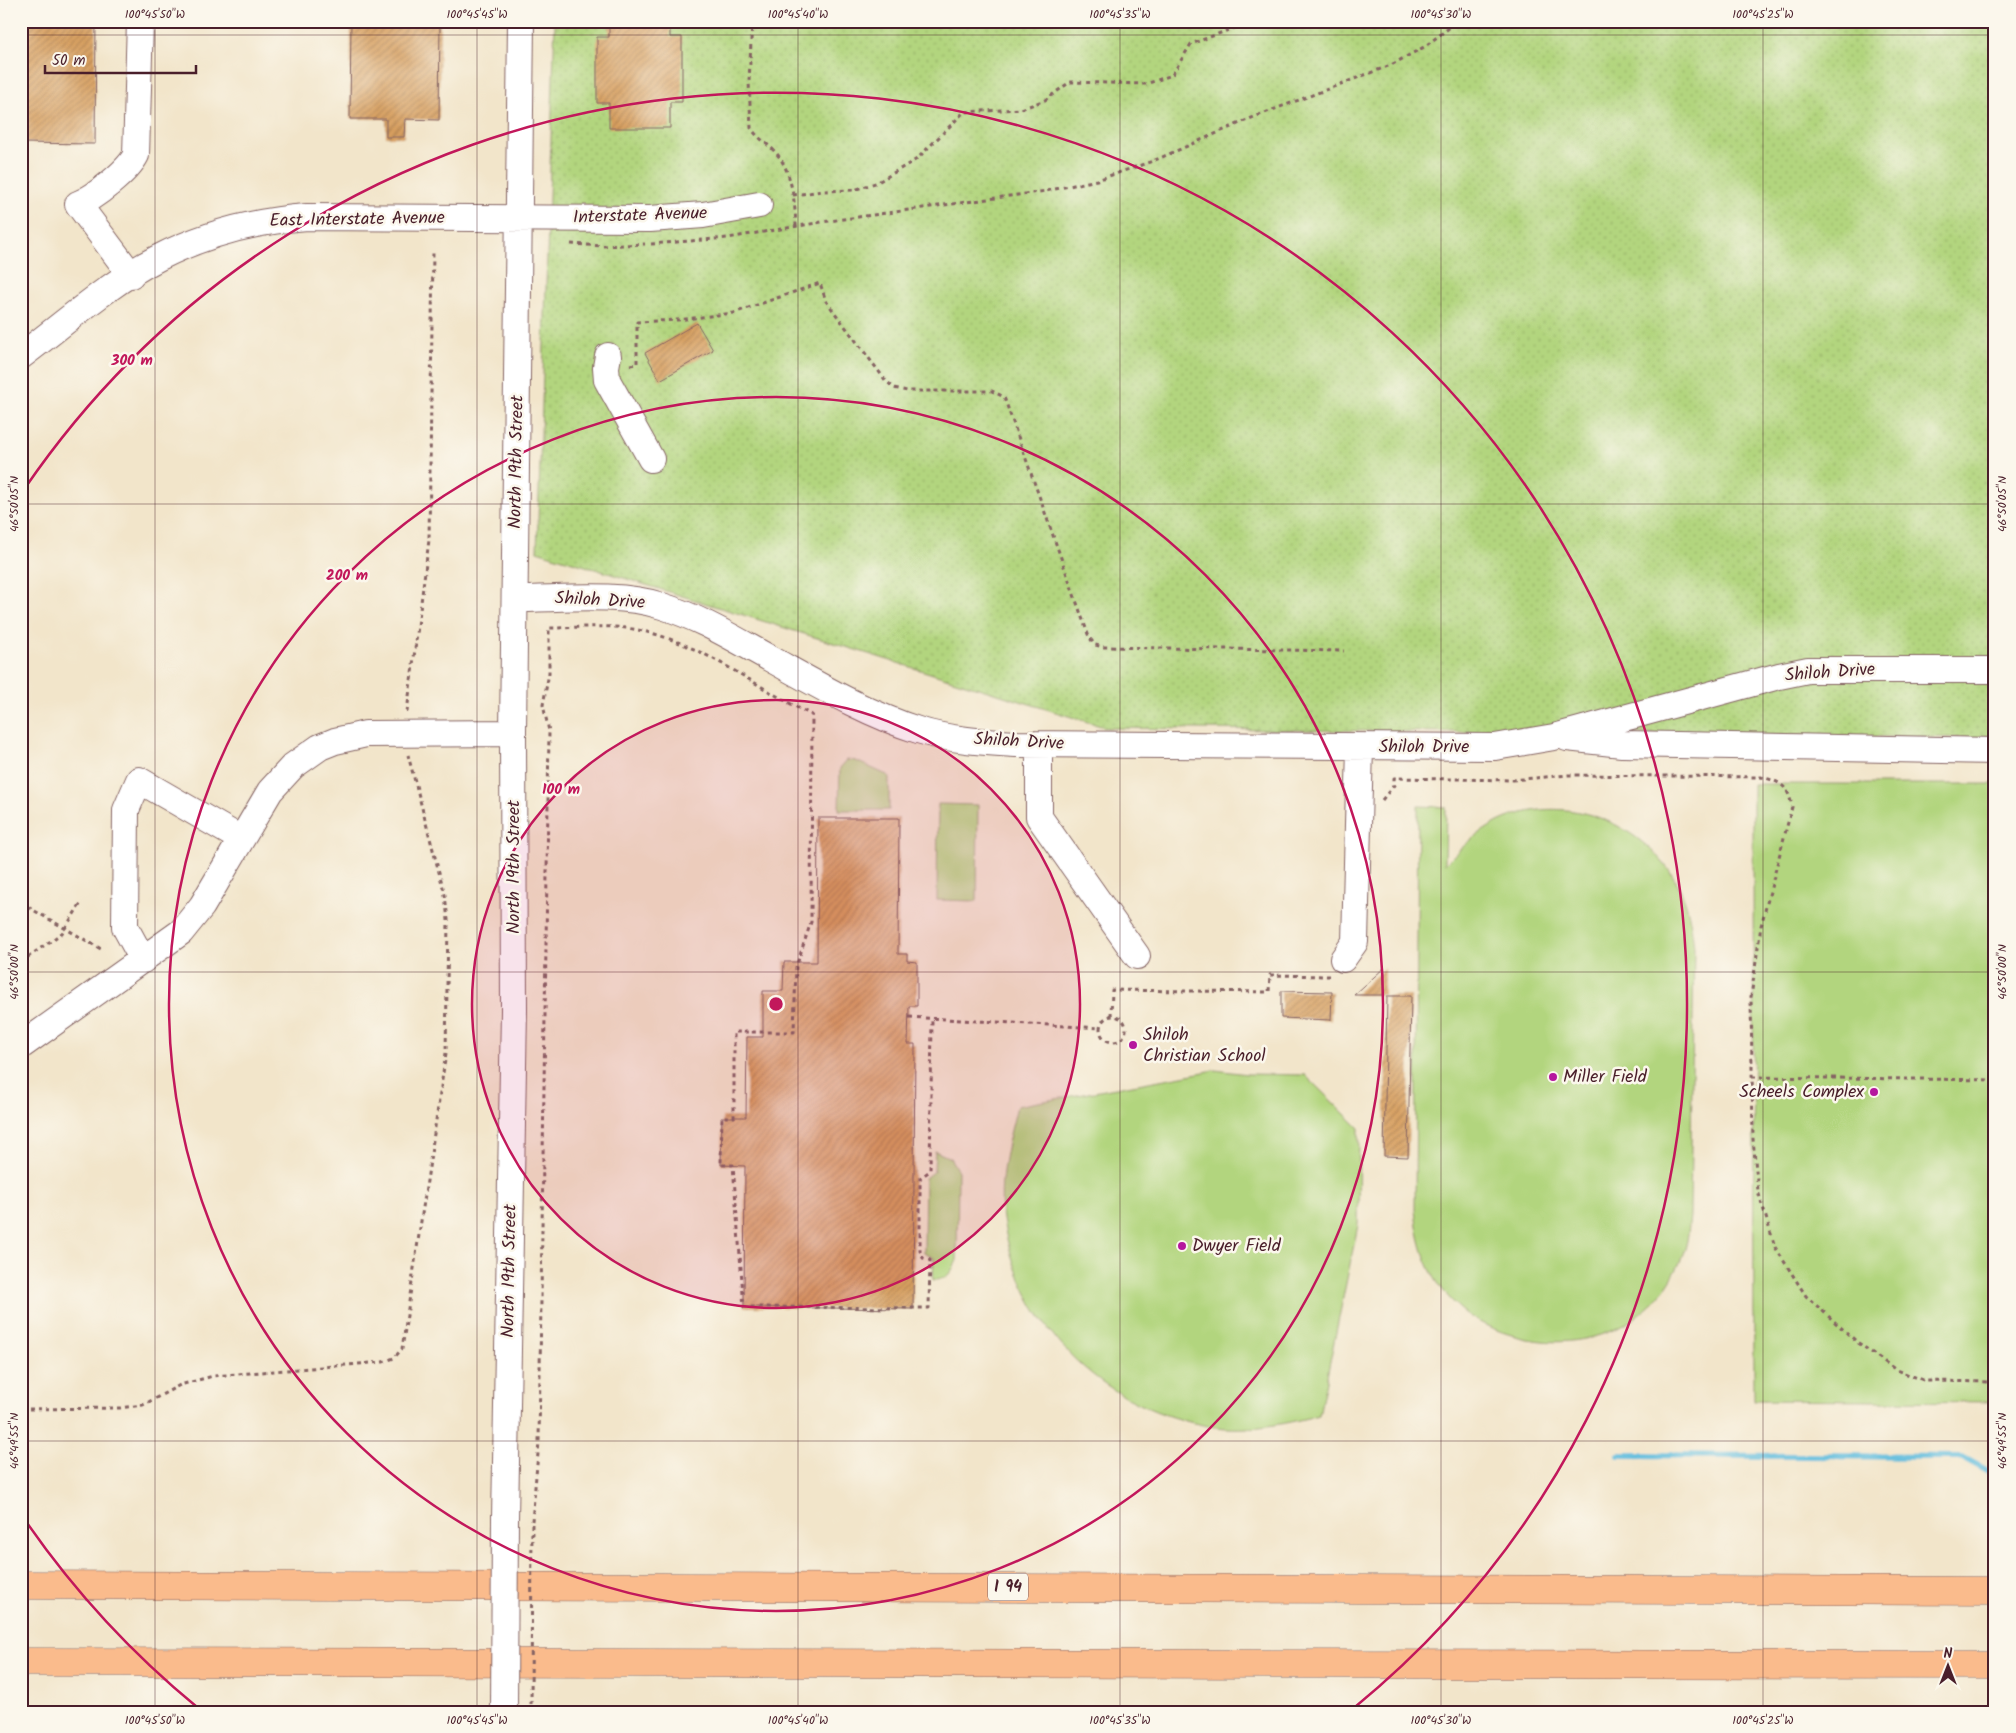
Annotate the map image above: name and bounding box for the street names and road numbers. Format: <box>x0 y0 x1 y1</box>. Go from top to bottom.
street label: Interstate Avenue <box>572 199 708 233</box>
street label: East Interstate Avenue <box>269 204 445 236</box>
street label: North 19th Street <box>501 394 533 529</box>
street label: Shiloh Drive <box>554 584 646 618</box>
street label: Shiloh Drive <box>1784 655 1876 691</box>
street label: Shiloh Drive <box>973 725 1065 759</box>
street label: Shiloh Drive <box>1379 733 1469 762</box>
street label: North 19th Street <box>500 799 529 934</box>
street label: North 19th Street <box>494 1203 526 1338</box>
road number: I 94 <box>988 1574 1028 1600</box>

